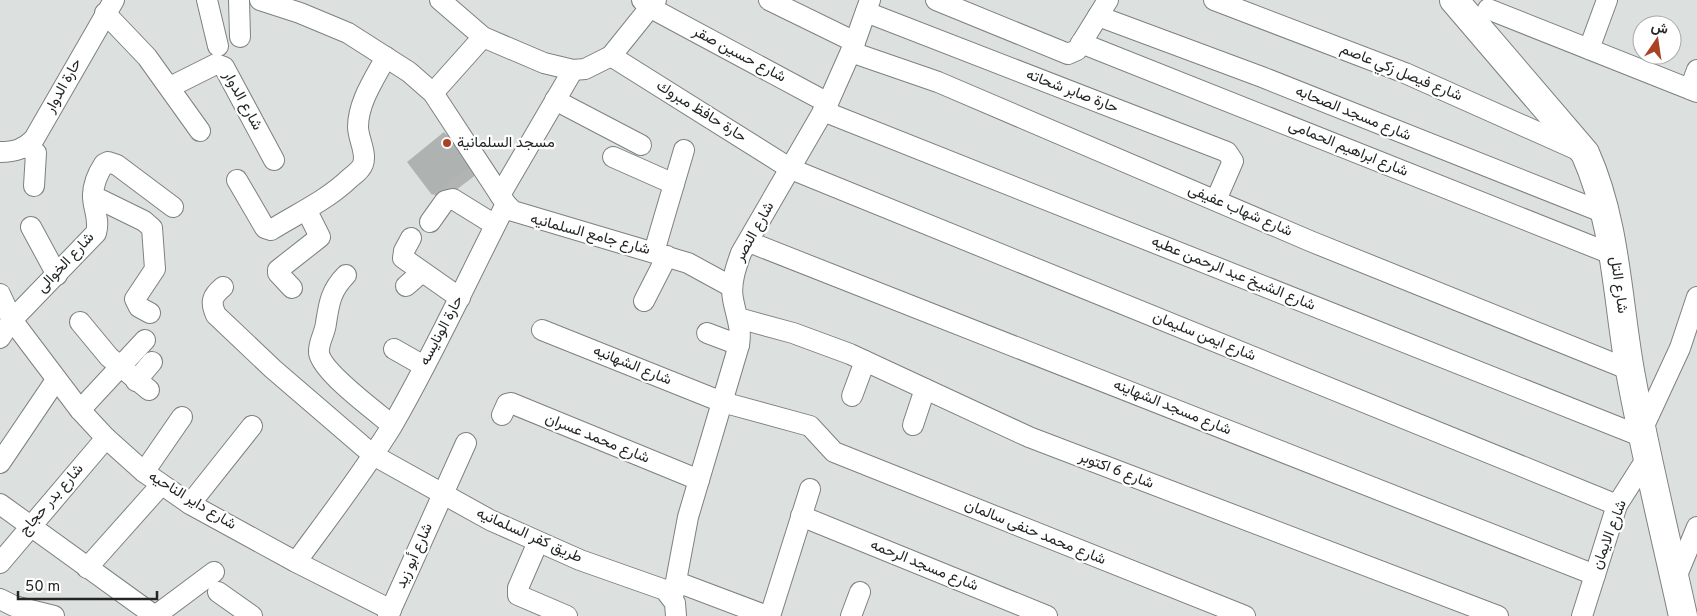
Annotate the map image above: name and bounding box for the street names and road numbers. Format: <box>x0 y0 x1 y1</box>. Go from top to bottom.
street label: شارع حسين صقر <box>688 22 789 88</box>
street label: شارع فيصل زكي عاصم <box>1336 40 1465 108</box>
street label: حارة الدوار <box>41 55 87 118</box>
street label: حارة صابر شحاته <box>1023 66 1121 118</box>
street label: شارع الدوار <box>218 67 266 134</box>
street label: حارة حافظ مبروك <box>652 77 750 147</box>
street label: شارع مسجد الصحابه <box>1292 82 1414 146</box>
street label: شارع ابراهيم الحمامى <box>1285 116 1411 182</box>
street label: شارع شهاب عفيفى <box>1185 180 1295 242</box>
street label: شارع النصر <box>730 199 779 266</box>
street label: شارع جامع السلمانيه <box>528 210 652 260</box>
street label: شارع الخوالى <box>33 229 99 297</box>
street label: شارع الشيخ عبد الرحمن عطيه <box>1148 232 1318 316</box>
street label: شارع التل <box>1605 255 1631 315</box>
street label: حارة الونايسه <box>416 293 468 369</box>
street label: شارع ايمن سليمان <box>1150 308 1258 366</box>
street label: شارع الشهانيه <box>590 342 674 390</box>
street label: شارع مسجد الشهاينه <box>1110 376 1234 440</box>
street label: شارع محمد عسران <box>542 409 652 469</box>
street label: شارع 6 اكتوبر <box>1075 448 1156 494</box>
street label: شارع بدر حجاج <box>16 460 88 540</box>
street label: شارع داير الناحيه <box>145 467 239 535</box>
street label: شارع محمد حنفى سالمان <box>962 496 1109 570</box>
street label: شارع الايمان <box>1588 497 1632 573</box>
street label: طريق كفر السلمانيه <box>473 504 585 568</box>
street label: شارع أبو زيد <box>392 520 438 592</box>
street label: شارع مسجد الرحمه <box>867 536 981 596</box>

